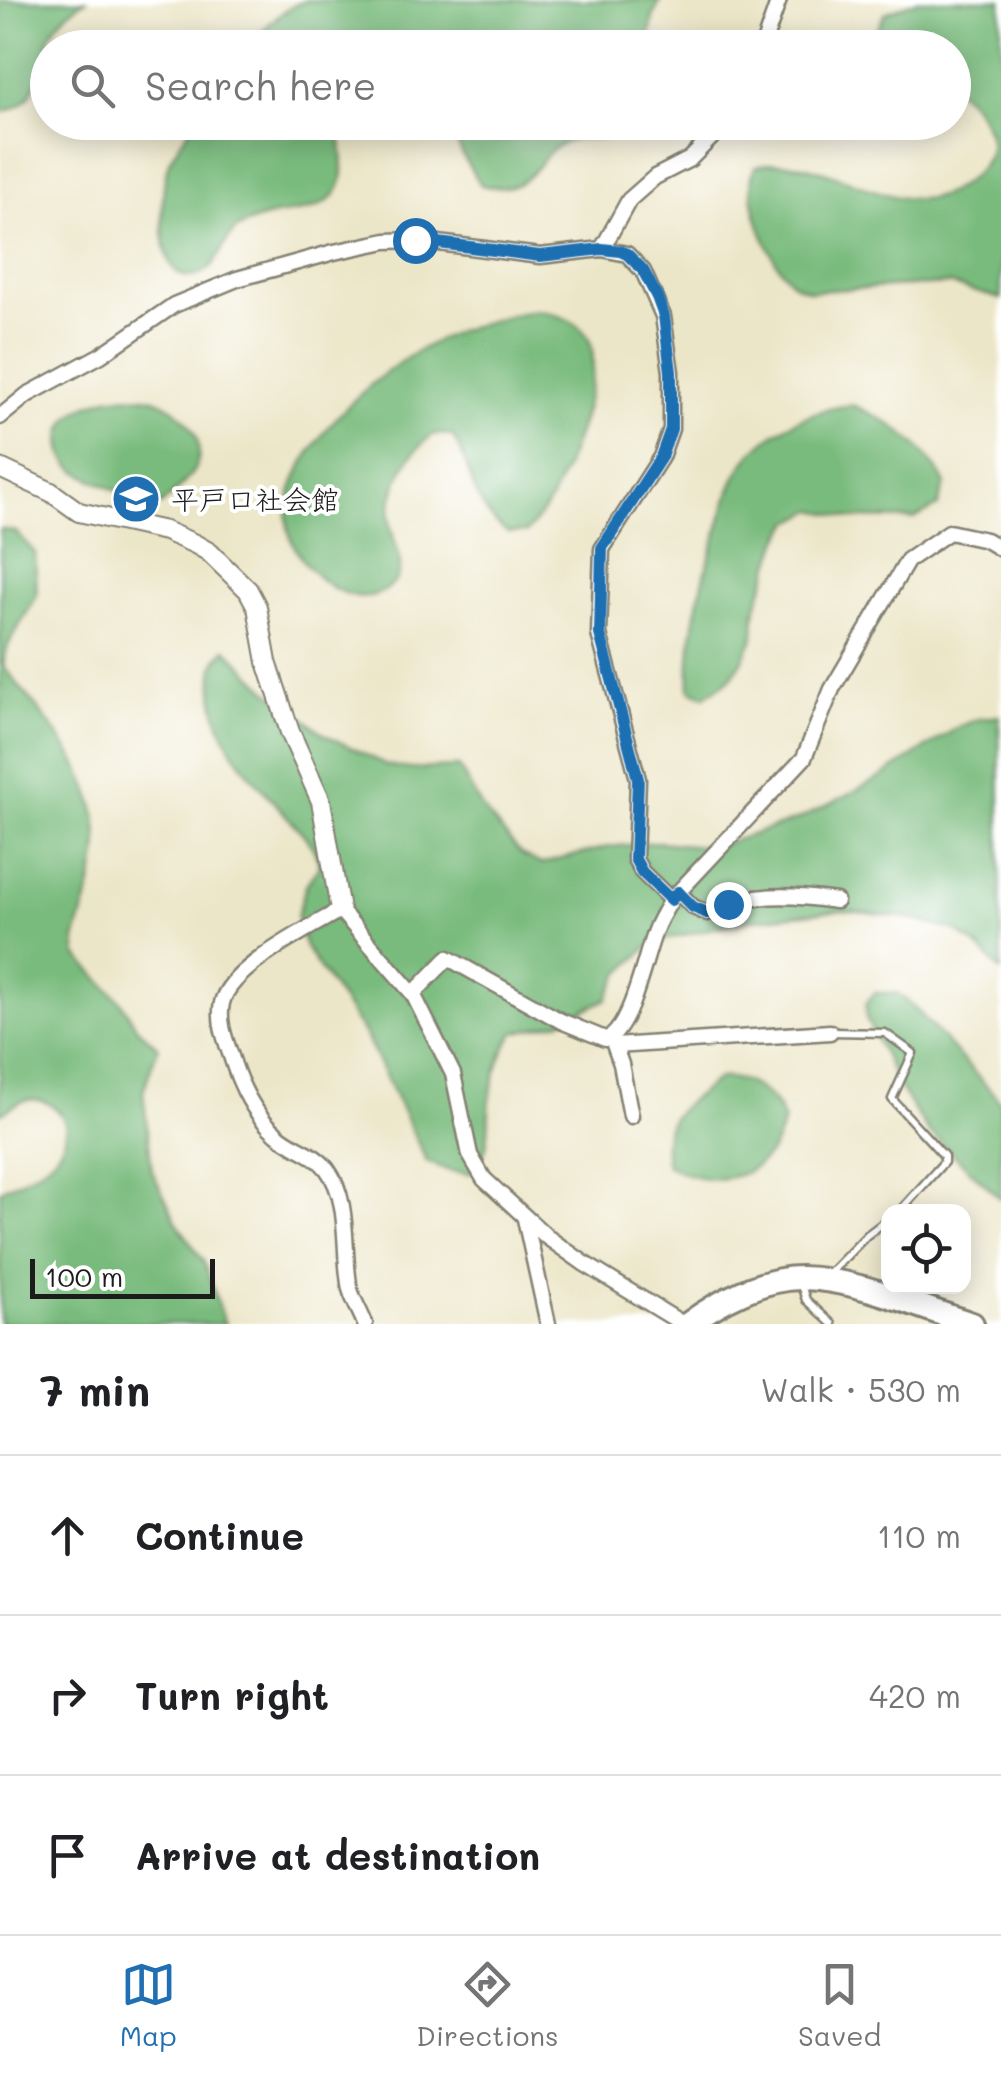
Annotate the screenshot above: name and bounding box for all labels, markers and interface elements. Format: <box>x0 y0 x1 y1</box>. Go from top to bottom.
search box <box>30 30 971 140</box>
icon: search <box>65 58 120 113</box>
text: Search here <box>145 60 376 110</box>
route start <box>393 218 439 264</box>
school or university icon: 平戸口社会館 <box>110 473 162 525</box>
place label: 平戸口社会館 <box>171 481 339 517</box>
route end <box>706 882 752 928</box>
map controls <box>881 1204 971 1294</box>
button: locate <box>881 1204 971 1294</box>
scale bar <box>30 1254 215 1298</box>
text: 100 m <box>45 1258 123 1294</box>
text: 7 min <box>40 1362 150 1417</box>
text: Walk · 530 m <box>761 1368 961 1410</box>
icon: ahead <box>40 1508 95 1563</box>
text: Continue <box>135 1510 304 1560</box>
text: 110 m <box>877 1514 961 1556</box>
icon: right <box>40 1668 95 1723</box>
text: Turn right <box>135 1670 329 1720</box>
text: 420 m <box>869 1674 961 1716</box>
icon: arrive <box>40 1828 95 1883</box>
text: Arrive at destination <box>135 1830 540 1880</box>
tab: Map <box>120 1957 177 2053</box>
tab: Directions <box>416 1957 559 2053</box>
tab: Saved <box>798 1957 881 2053</box>

